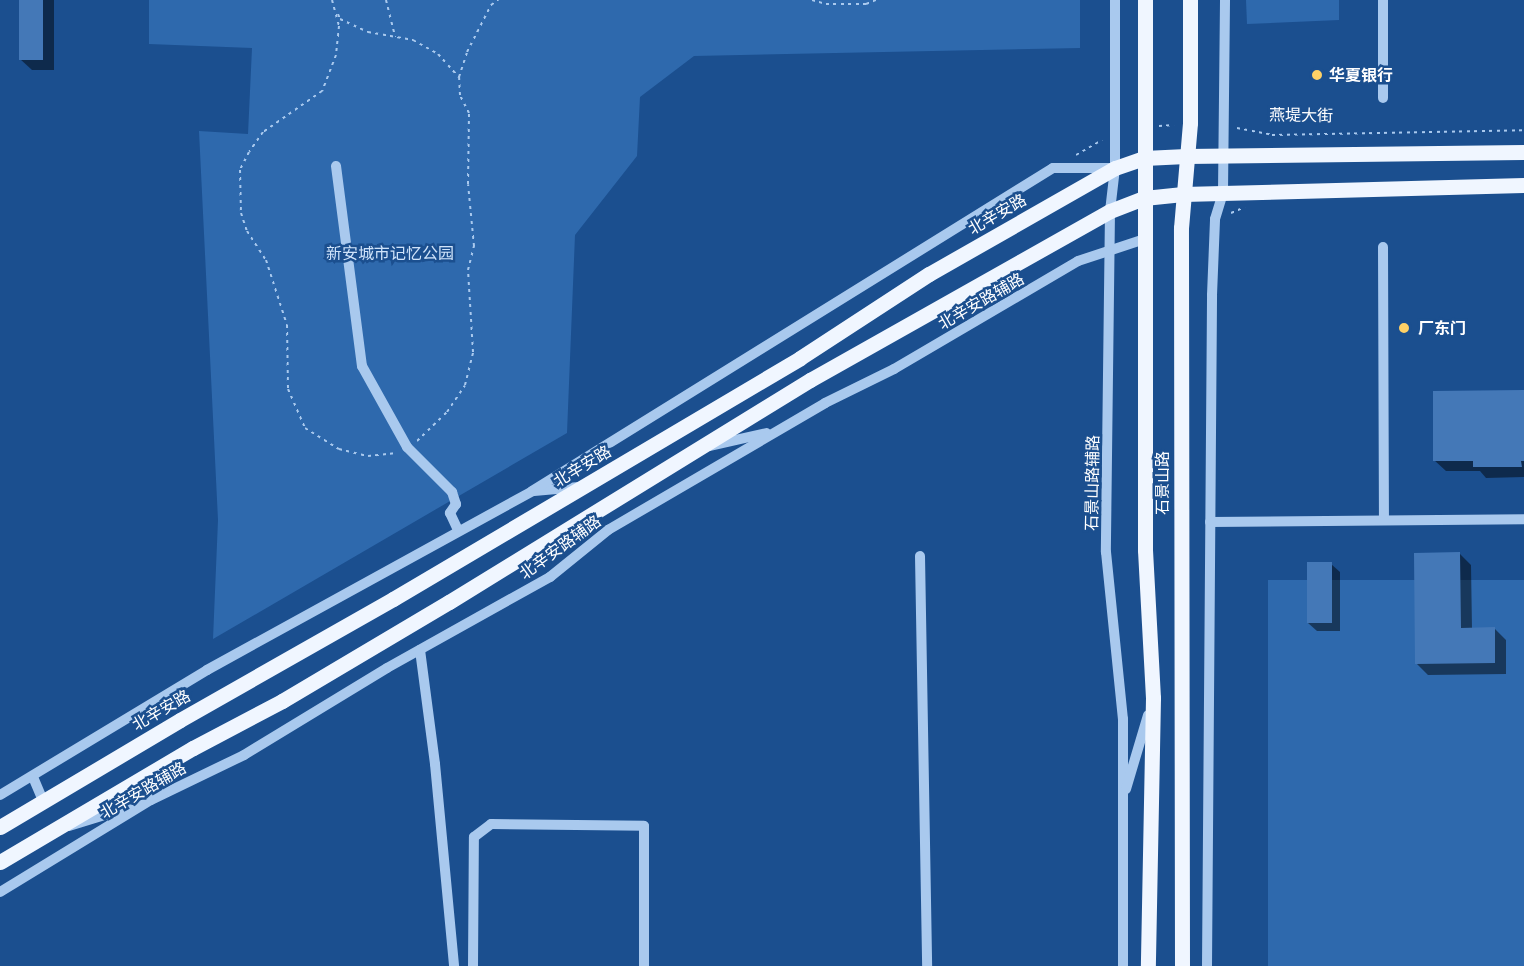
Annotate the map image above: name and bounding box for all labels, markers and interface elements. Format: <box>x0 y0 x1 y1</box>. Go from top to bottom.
place label: 华夏银行 <box>1329 65 1393 85</box>
marker: 华夏银行 <box>1310 68 1324 82</box>
street label: 燕堤大街 <box>1269 105 1333 125</box>
street label: 北辛安路 <box>964 190 1030 238</box>
park label: 新安城市记忆公园 <box>326 243 454 263</box>
street label: 北辛安路辅路 <box>935 269 1027 333</box>
place label: 厂东门 <box>1418 318 1466 338</box>
marker: 厂东门 <box>1395 319 1413 337</box>
street label: 石景山路辅路 <box>1082 435 1102 531</box>
street label: 北辛安路 <box>550 441 614 491</box>
street label: 石景山路 <box>1152 451 1172 515</box>
street label: 北辛安路辅路 <box>516 511 604 583</box>
street label: 北辛安路 <box>128 686 194 734</box>
street label: 北辛安路辅路 <box>97 758 189 822</box>

